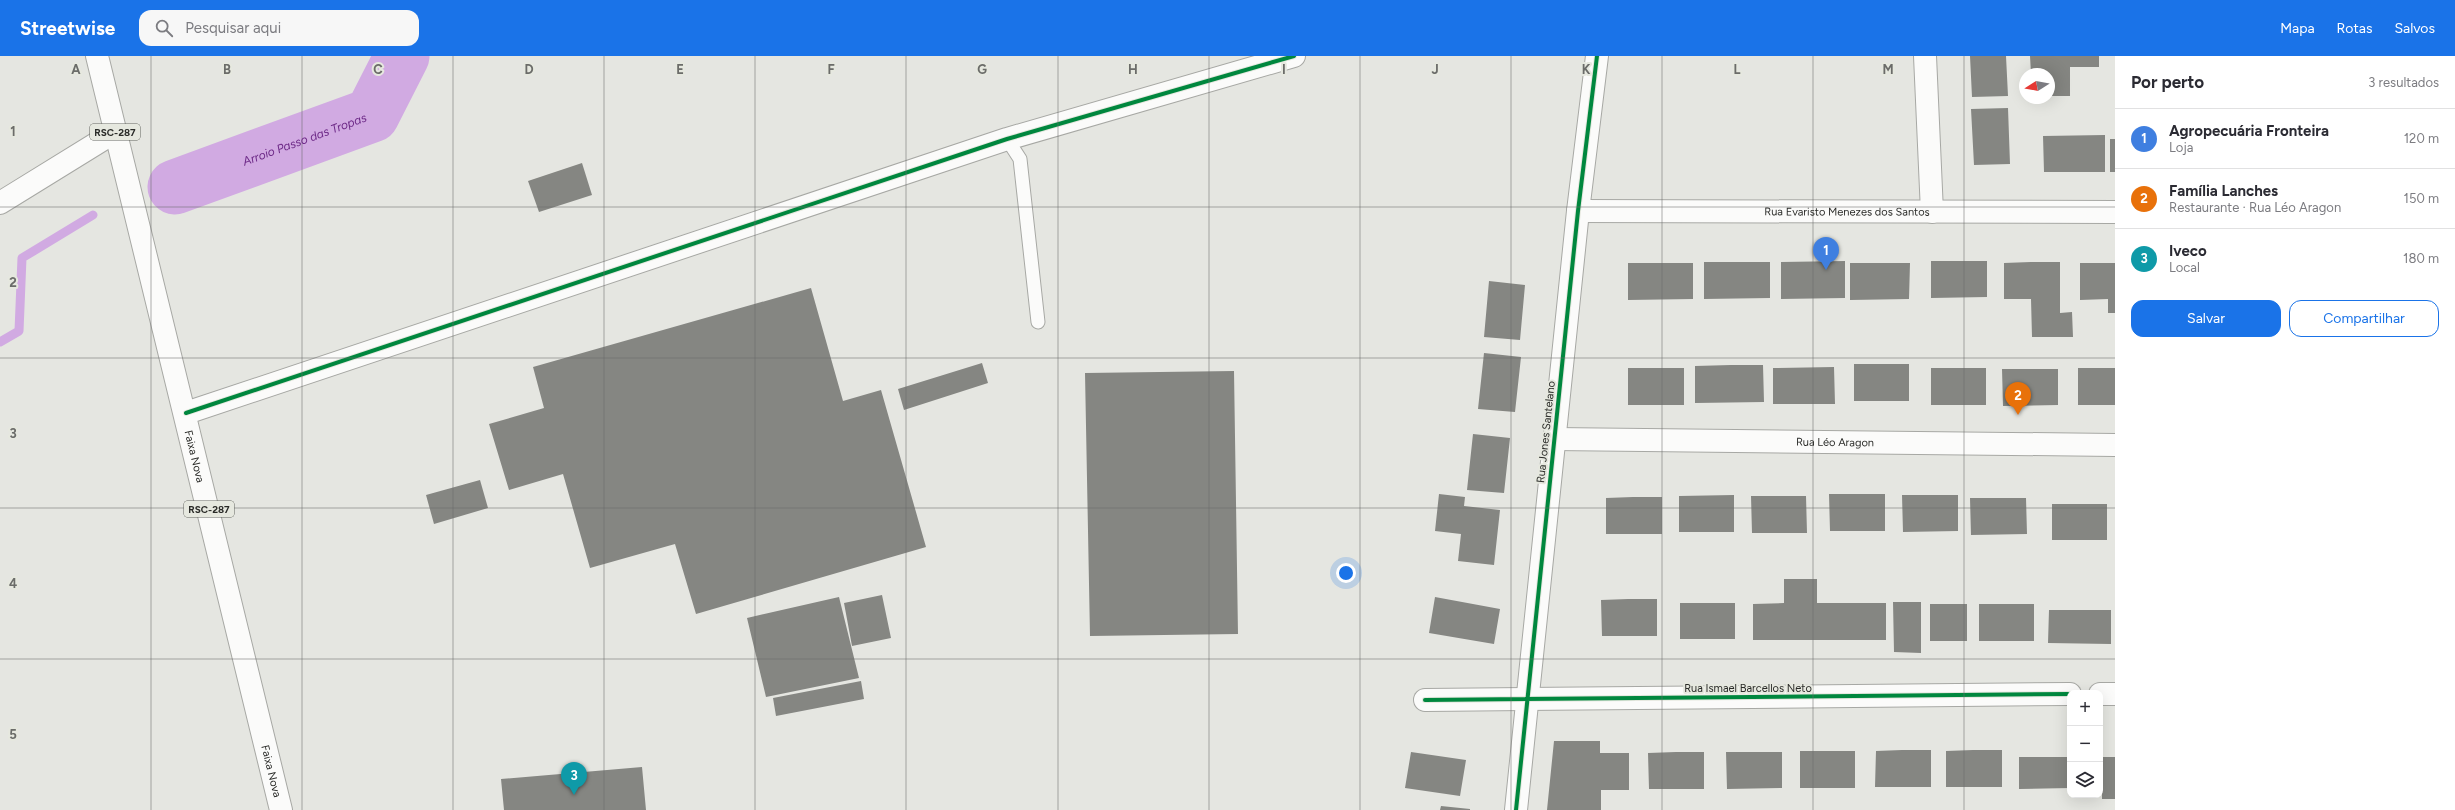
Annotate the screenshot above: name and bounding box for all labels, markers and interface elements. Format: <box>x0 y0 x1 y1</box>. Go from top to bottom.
search box <box>139 10 419 46</box>
text: Streetwise <box>20 17 115 40</box>
icon: search <box>153 17 175 39</box>
text: Pesquisar aqui <box>185 19 281 37</box>
text: Mapa <box>2280 20 2315 37</box>
text: Rotas <box>2337 20 2372 37</box>
text: Salvos <box>2394 20 2435 37</box>
text: A <box>71 62 81 77</box>
text: B <box>223 62 231 77</box>
text: C <box>373 62 383 77</box>
text: D <box>524 62 534 77</box>
text: E <box>676 62 684 77</box>
text: F <box>827 62 835 77</box>
text: G <box>977 62 987 77</box>
text: H <box>1128 62 1138 77</box>
text: I <box>1282 62 1286 77</box>
text: J <box>1431 62 1439 77</box>
text: K <box>1582 62 1591 77</box>
text: L <box>1734 62 1741 77</box>
text: M <box>1882 62 1894 77</box>
north arrow <box>2019 68 2055 104</box>
text: Por perto <box>2131 72 2204 92</box>
text: 3 resultados <box>2368 75 2439 90</box>
water label: Arroio Passo das Tropas <box>240 110 369 169</box>
text: Agropecuária Fronteira <box>2169 122 2329 140</box>
text: 1 <box>10 124 16 139</box>
road number: RSC-287 <box>90 124 140 140</box>
text: 1 <box>2141 131 2147 146</box>
text: 120 m <box>2404 131 2439 146</box>
text: Loja <box>2169 140 2193 155</box>
text: Família Lanches <box>2169 182 2278 200</box>
text: 2 <box>2140 191 2148 206</box>
text: 150 m <box>2404 191 2439 206</box>
text: Restaurante · Rua Léo Aragon <box>2169 200 2341 215</box>
street label: Rua Evaristo Menezes dos Santos <box>1764 205 1930 218</box>
pin: 1 <box>1813 237 1839 270</box>
text: Iveco <box>2169 242 2207 260</box>
text: 3 <box>2140 251 2148 266</box>
text: 180 m <box>2403 251 2439 266</box>
text: Local <box>2169 260 2200 275</box>
text: 2 <box>9 275 17 290</box>
button: Salvar <box>2131 300 2281 337</box>
button: Compartilhar <box>2289 300 2439 337</box>
street label: Rua Jones Santelano <box>1534 380 1558 484</box>
pin: 2 <box>2005 382 2031 415</box>
text: 3 <box>9 426 17 441</box>
street label: Faixa Nova <box>182 429 207 484</box>
street label: Rua Léo Aragon <box>1796 435 1874 449</box>
road number: RSC-287 <box>184 501 234 517</box>
your location <box>1336 563 1356 583</box>
text: 4 <box>9 576 17 591</box>
street label: Rua Ismael Barcellos Neto <box>1684 682 1812 695</box>
map controls <box>2067 690 2103 798</box>
button: + <box>2067 690 2103 726</box>
button: − <box>2067 726 2103 762</box>
text: 5 <box>9 727 17 742</box>
street label: Faixa Nova <box>259 743 284 799</box>
pin: 3 <box>561 762 587 795</box>
button: layers <box>2067 762 2103 798</box>

